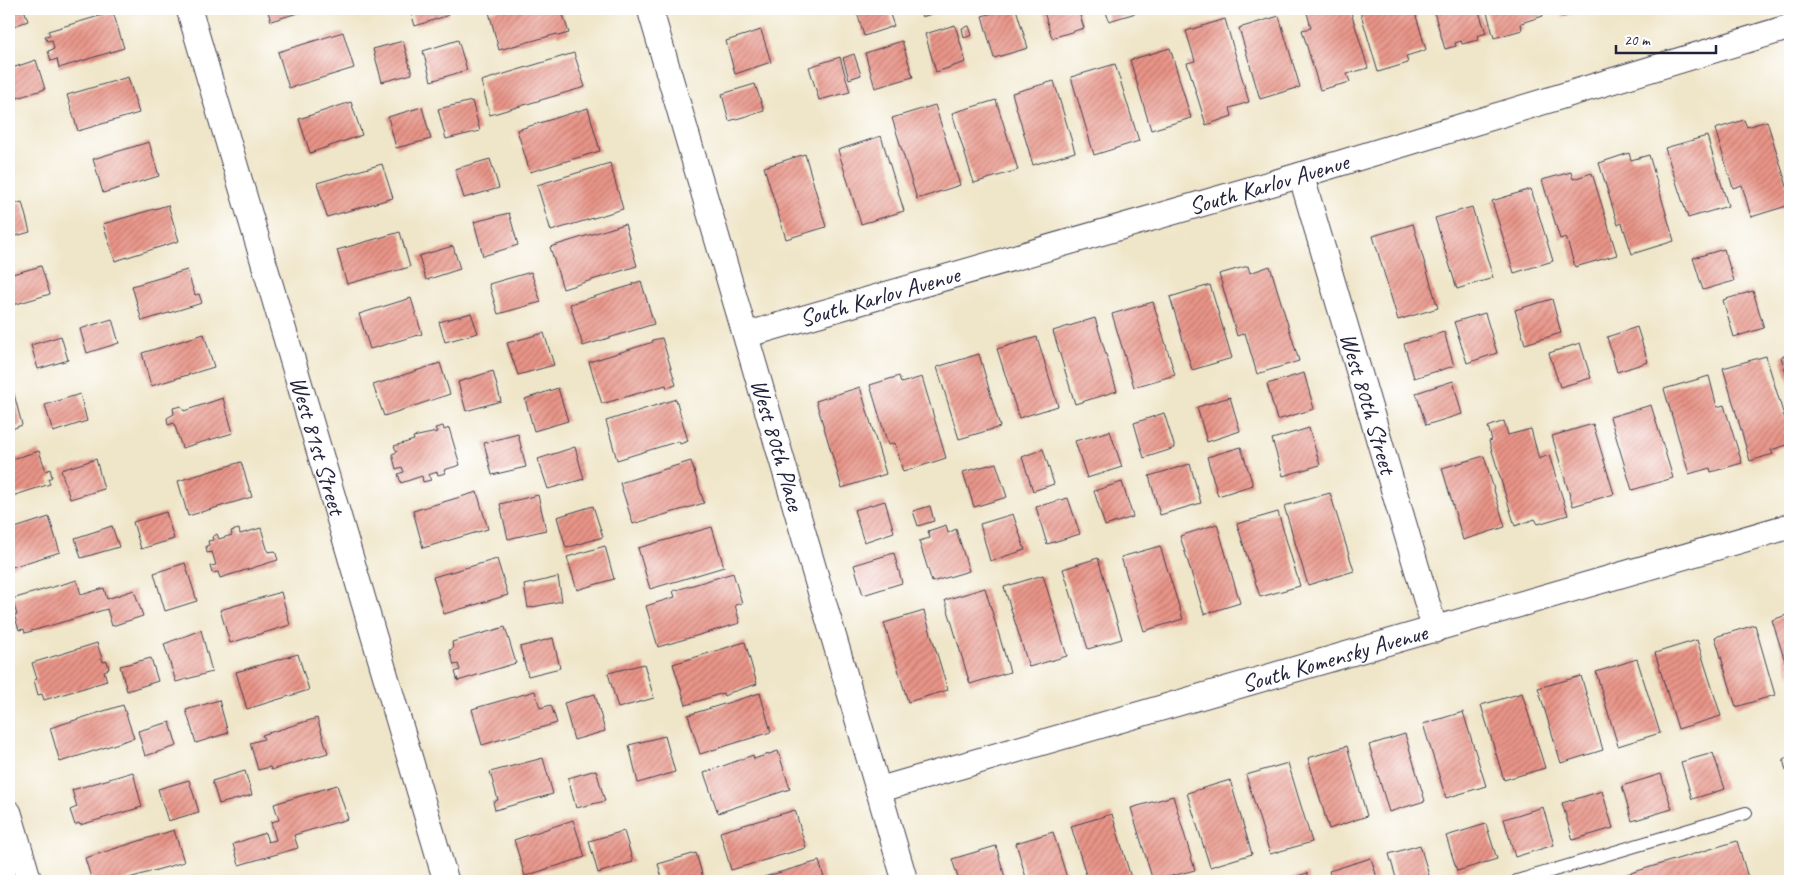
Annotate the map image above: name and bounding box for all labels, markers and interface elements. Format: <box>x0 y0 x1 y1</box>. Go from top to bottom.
scale bar <box>1616 22 1716 54</box>
text: 20 m <box>1624 31 1651 50</box>
street label: South Karlov Avenue <box>1185 146 1354 222</box>
street label: South Karlov Avenue <box>796 259 965 334</box>
street label: West 80th Street <box>1333 329 1404 479</box>
street label: West 81st Street <box>283 373 353 520</box>
street label: West 80th Place <box>744 375 811 516</box>
street label: South Komensky Avenue <box>1238 616 1433 699</box>

